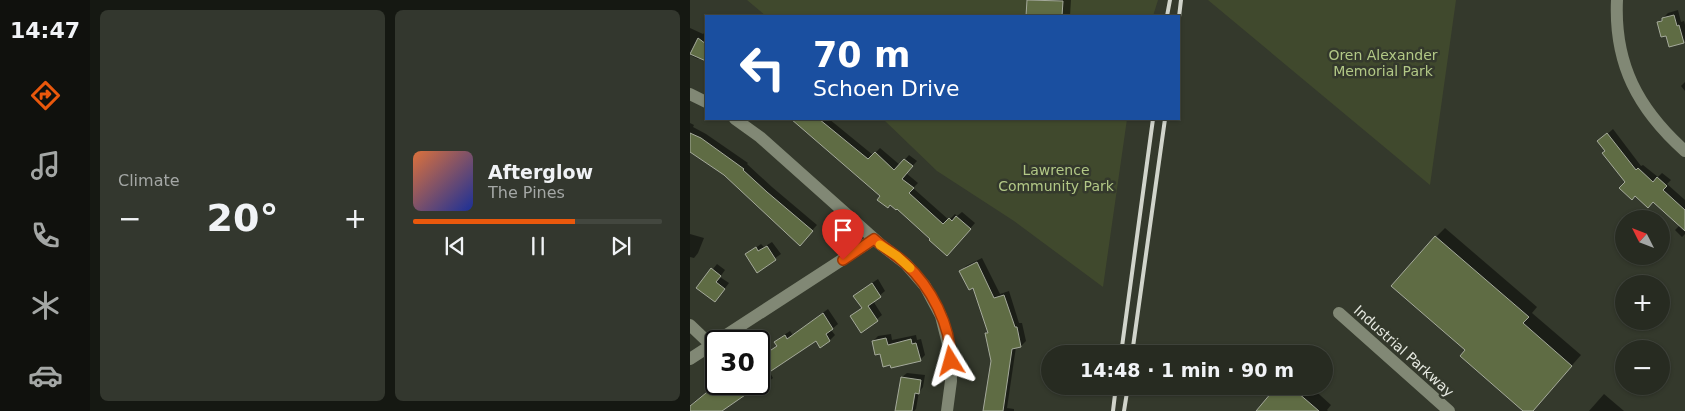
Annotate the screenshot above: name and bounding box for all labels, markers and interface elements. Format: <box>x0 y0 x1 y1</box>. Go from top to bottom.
text: 14:47 <box>10 18 80 43</box>
icon: left <box>730 35 795 100</box>
text: 70 m <box>813 35 910 75</box>
park label: Oren Alexander Memorial Park <box>1328 47 1438 79</box>
text: Schoen Drive <box>813 76 960 101</box>
icon: directions <box>28 78 63 113</box>
icon: music <box>28 148 63 183</box>
text: Afterglow <box>488 161 593 183</box>
park label: Lawrence Community Park <box>998 162 1115 194</box>
text: Climate <box>118 171 180 190</box>
text: The Pines <box>488 183 565 202</box>
text: 20° <box>207 196 278 240</box>
text: − <box>118 202 141 235</box>
text: + <box>344 202 367 235</box>
pin <box>822 209 864 260</box>
north arrow <box>1615 210 1670 265</box>
map controls <box>1615 210 1670 395</box>
icon: arrive <box>829 216 857 244</box>
icon: phone <box>28 218 63 253</box>
icon: previous <box>441 232 469 260</box>
icon: pause <box>524 232 552 260</box>
icon: next <box>607 232 635 260</box>
button: + <box>1615 275 1670 330</box>
icon: climate <box>28 288 63 323</box>
street label: Industrial Parkway <box>1351 302 1457 400</box>
speed limit sign: 30 <box>705 330 770 395</box>
position arrow <box>924 334 976 386</box>
button: − <box>1615 340 1670 395</box>
icon: car <box>28 358 63 393</box>
text: 14:48 · 1 min · 90 m <box>1080 359 1294 381</box>

